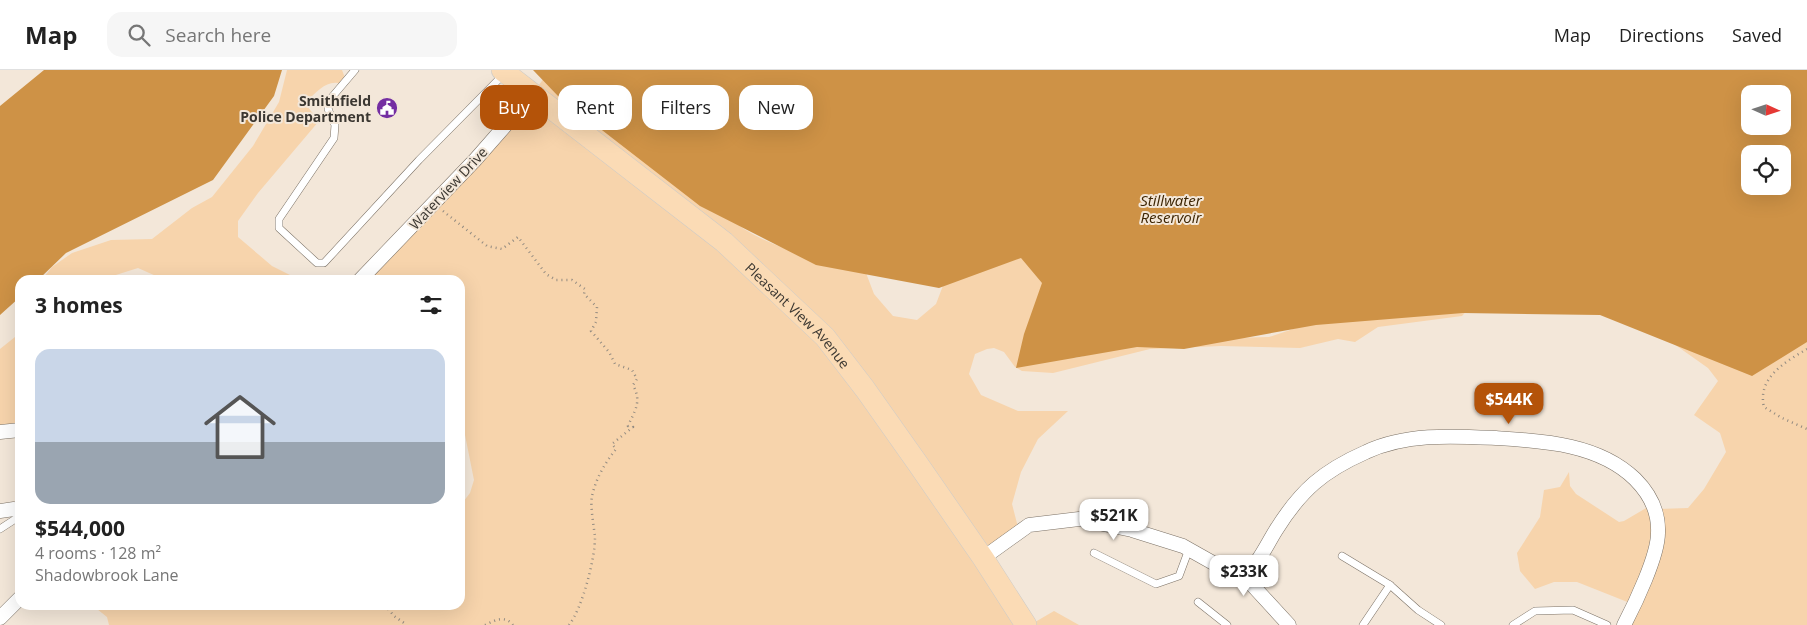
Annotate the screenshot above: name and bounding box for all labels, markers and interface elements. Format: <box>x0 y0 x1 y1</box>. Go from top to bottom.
search box <box>107 12 457 57</box>
text: Map <box>25 18 77 51</box>
icon: search <box>125 21 153 49</box>
text: Search here <box>165 22 271 48</box>
text: Map <box>1554 23 1591 47</box>
text: Directions <box>1619 23 1704 47</box>
text: Saved <box>1732 23 1782 47</box>
chip: Buy <box>480 85 548 130</box>
chip: Rent <box>558 85 632 130</box>
chip: Filters <box>642 85 729 130</box>
chip: New <box>739 85 813 130</box>
north arrow <box>1741 85 1791 135</box>
map controls <box>1741 85 1791 195</box>
place label: Smithfield Police Department <box>240 91 371 126</box>
public building icon: Smithfield Police Department <box>375 96 399 120</box>
street label: Waterview Drive <box>405 143 491 233</box>
button: locate <box>1741 145 1791 195</box>
water label: Stillwater Reservoir <box>1140 190 1203 227</box>
street label: Pleasant View Avenue <box>742 258 855 372</box>
text: 3 homes <box>35 291 123 319</box>
icon: filters <box>417 291 445 319</box>
icon: home <box>195 382 285 472</box>
pin: $544K <box>1474 382 1544 425</box>
text: $544K <box>1485 388 1533 410</box>
pin: $521K <box>1079 498 1149 541</box>
text: $521K <box>1090 504 1138 526</box>
text: $544,000 <box>35 514 125 542</box>
text: 4 rooms · 128 m² <box>35 542 161 564</box>
pin: $233K <box>1209 554 1279 597</box>
text: $233K <box>1220 560 1268 582</box>
text: Shadowbrook Lane <box>35 564 178 586</box>

